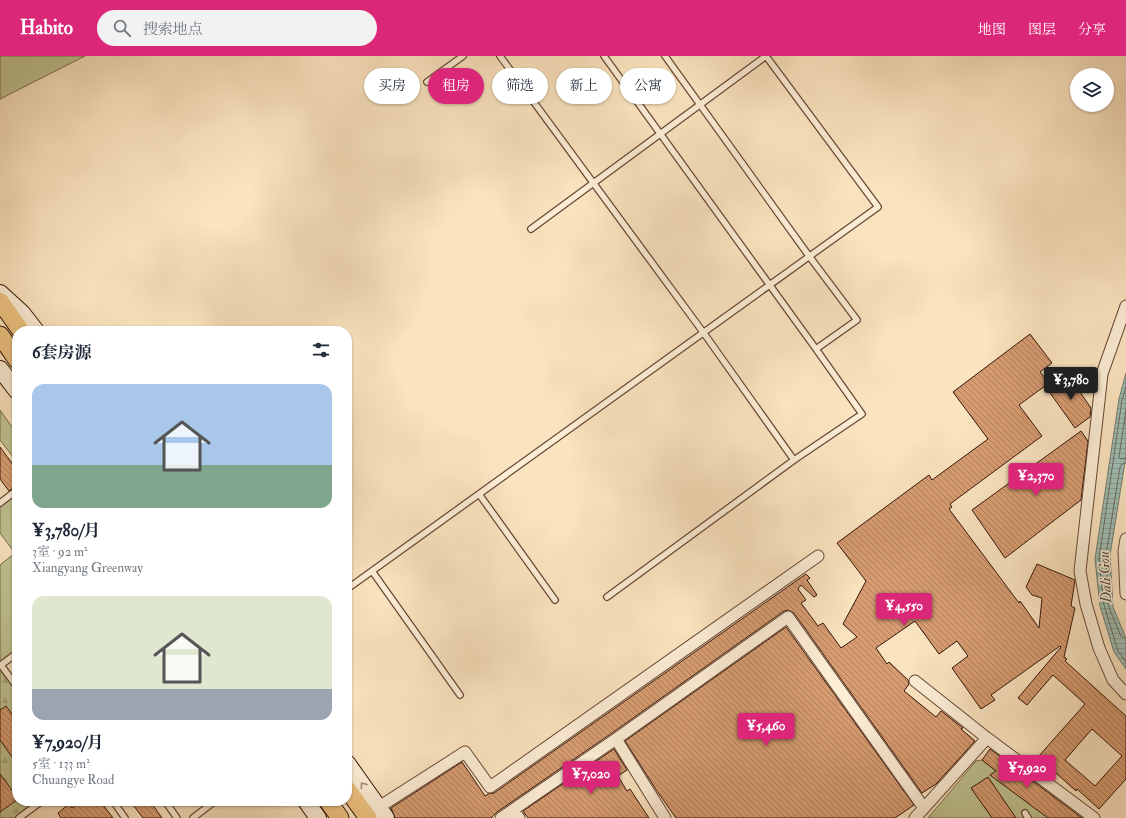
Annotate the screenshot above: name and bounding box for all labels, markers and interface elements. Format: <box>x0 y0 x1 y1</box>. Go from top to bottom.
search box <box>97 10 377 46</box>
text: Habito <box>20 16 73 40</box>
icon: search <box>111 17 133 39</box>
text: 搜索地点 <box>143 20 203 39</box>
text: 地图 <box>978 21 1006 38</box>
text: 图层 <box>1028 21 1056 38</box>
text: 分享 <box>1078 21 1106 38</box>
chip: 买房 <box>364 68 420 104</box>
chip: 租房 <box>428 68 484 104</box>
chip: 筛选 <box>492 68 548 104</box>
chip: 新上 <box>556 68 612 104</box>
chip: 公寓 <box>620 68 676 104</box>
map controls <box>1070 68 1114 112</box>
button: layers <box>1070 68 1114 112</box>
icon: filters <box>310 339 332 361</box>
text: 6套房源 <box>32 342 92 363</box>
pin: ¥3,780 <box>1038 367 1104 401</box>
text: ¥3,780 <box>1053 372 1089 388</box>
icon: home <box>146 410 218 482</box>
pin: ¥2,370 <box>1003 463 1069 497</box>
text: ¥2,370 <box>1017 468 1055 484</box>
text: ¥3,780/月 <box>32 520 101 541</box>
text: 3室 · 92 m² <box>32 544 88 560</box>
water label: Dali Gou <box>1095 550 1116 604</box>
text: Xiangyang Greenway <box>32 560 143 576</box>
pin: ¥4,550 <box>871 593 937 627</box>
text: ¥4,550 <box>885 598 923 614</box>
icon: home <box>146 622 218 694</box>
pin: ¥5,460 <box>733 713 799 747</box>
text: ¥5,460 <box>747 718 785 734</box>
text: ¥7,920/月 <box>32 732 104 753</box>
pin: ¥7,920 <box>994 755 1060 789</box>
text: 5室 · 133 m² <box>32 756 90 772</box>
text: ¥7,920 <box>1008 760 1046 776</box>
pin: ¥7,020 <box>558 761 624 795</box>
text: ¥7,020 <box>572 766 610 782</box>
text: Chuangye Road <box>32 772 115 788</box>
one-way arrow <box>361 783 368 790</box>

